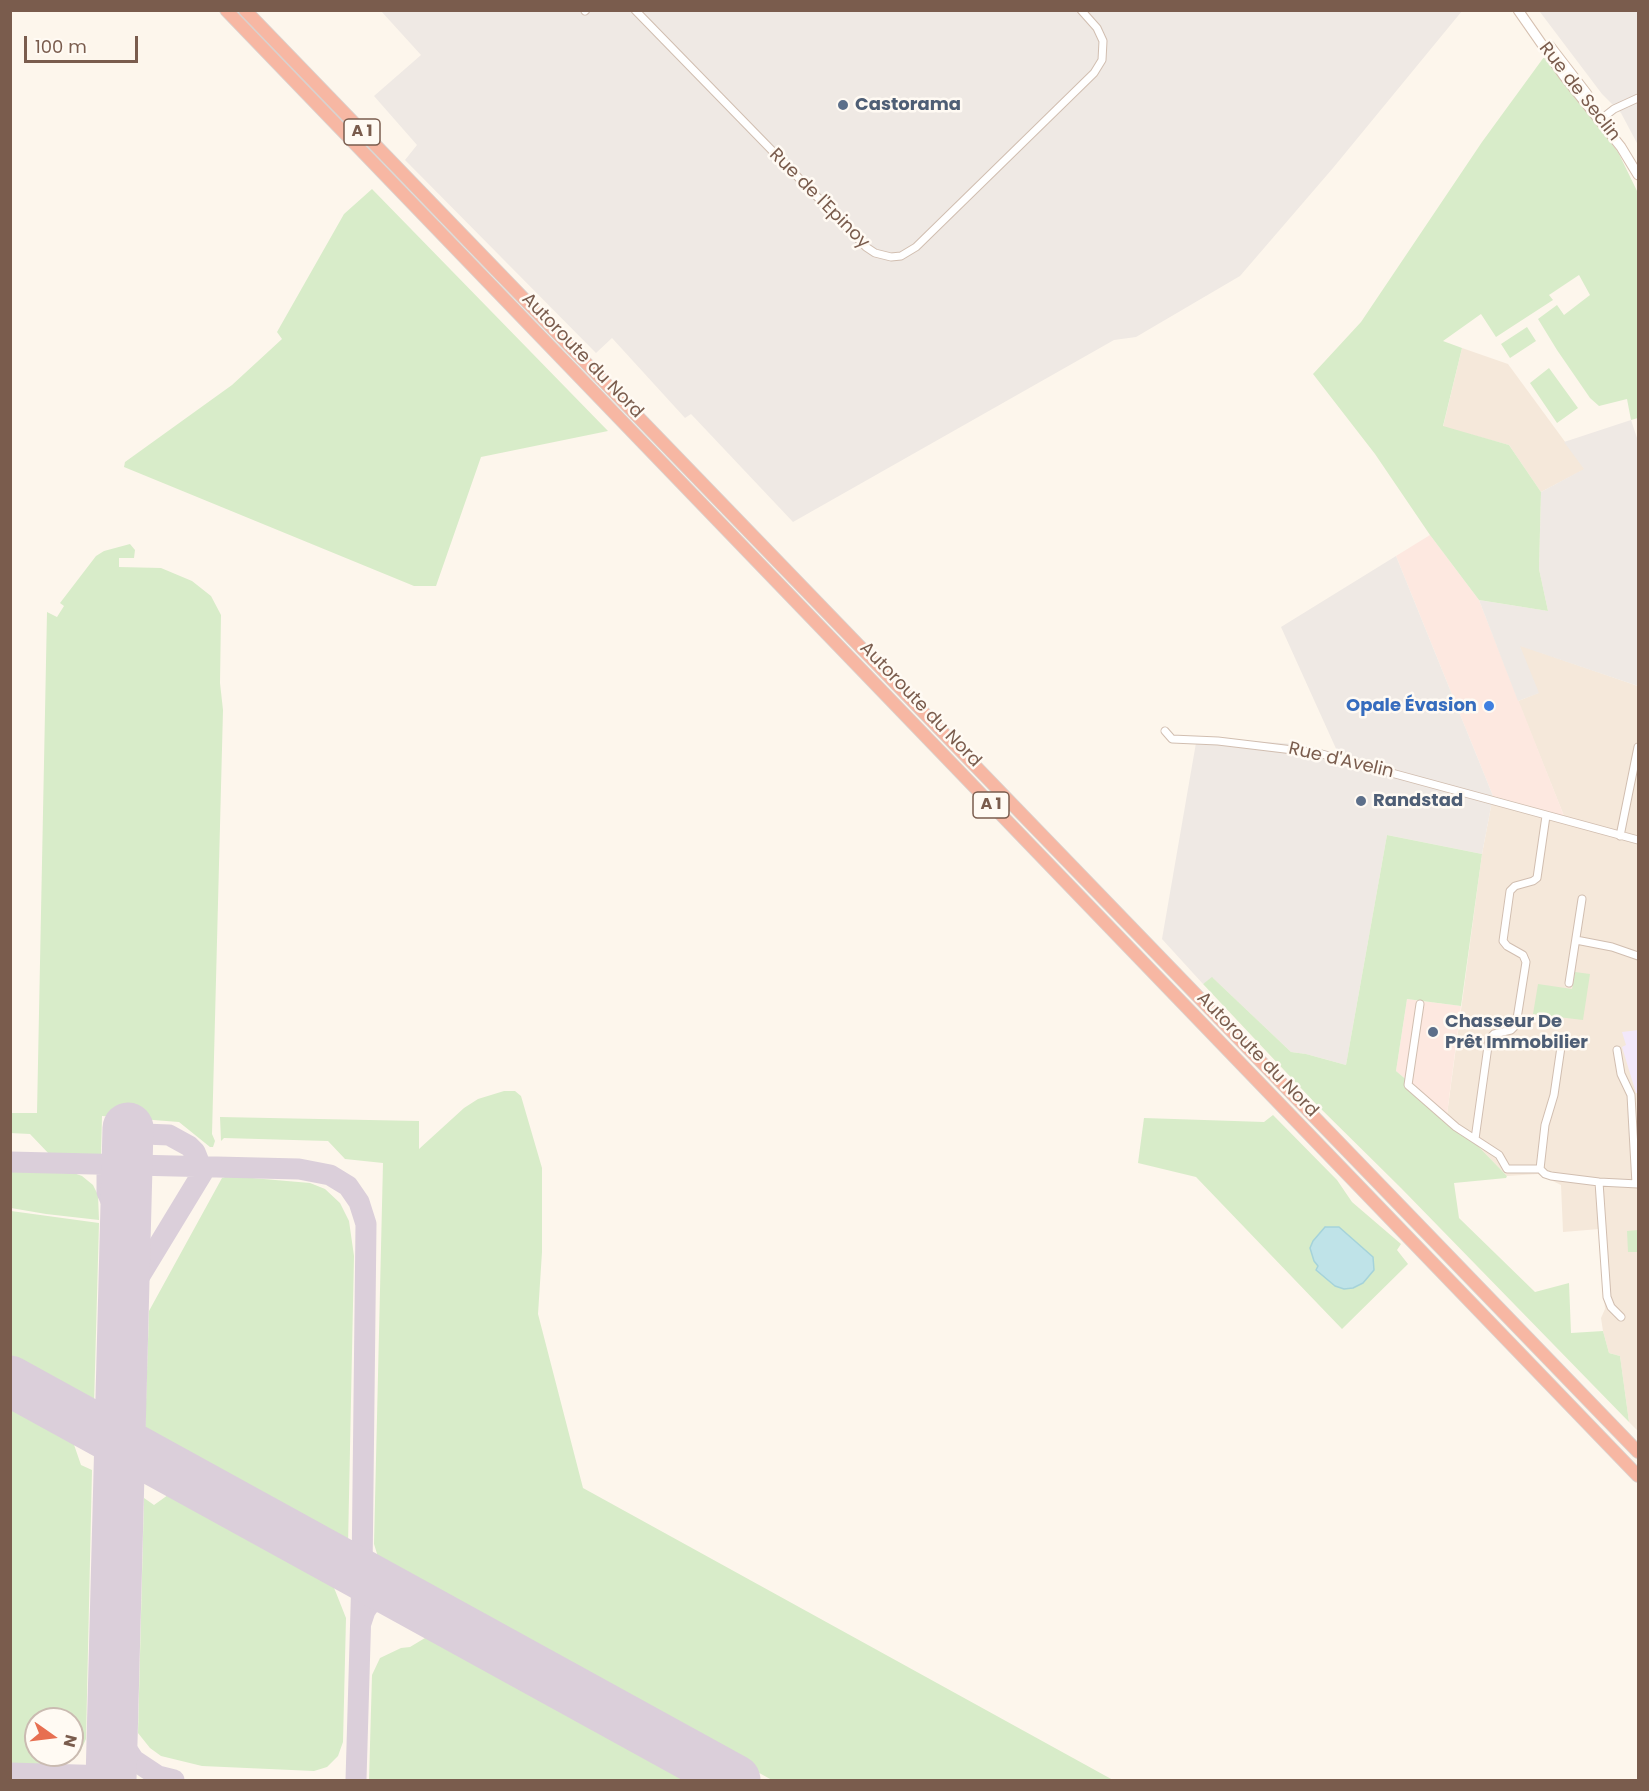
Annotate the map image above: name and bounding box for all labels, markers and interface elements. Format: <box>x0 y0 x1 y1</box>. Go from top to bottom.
scale bar <box>27 24 141 62</box>
text: 100 m <box>35 34 87 59</box>
street label: Rue de Seclin <box>1534 38 1624 146</box>
place label: Castorama <box>855 94 961 116</box>
marker: Castorama <box>836 98 850 112</box>
road number: A 1 <box>344 119 380 145</box>
street label: Rue de l'Epinoy <box>764 144 874 254</box>
street label: Autoroute du Nord <box>517 289 647 423</box>
street label: Autoroute du Nord <box>855 638 985 772</box>
place label: Opale Évasion <box>1346 695 1477 717</box>
marker: Opale Évasion <box>1482 699 1496 713</box>
street label: Rue d'Avelin <box>1286 738 1396 784</box>
place label: Randstad <box>1373 790 1463 812</box>
road number: A 1 <box>973 792 1009 818</box>
marker: Randstad <box>1354 794 1368 808</box>
street label: Autoroute du Nord <box>1192 988 1322 1122</box>
place label: Chasseur De Prêt Immobilier <box>1445 1011 1588 1054</box>
marker: Chasseur De Prêt Immobilier <box>1426 1025 1440 1039</box>
north arrow <box>24 1707 84 1767</box>
text: N <box>57 1732 83 1750</box>

